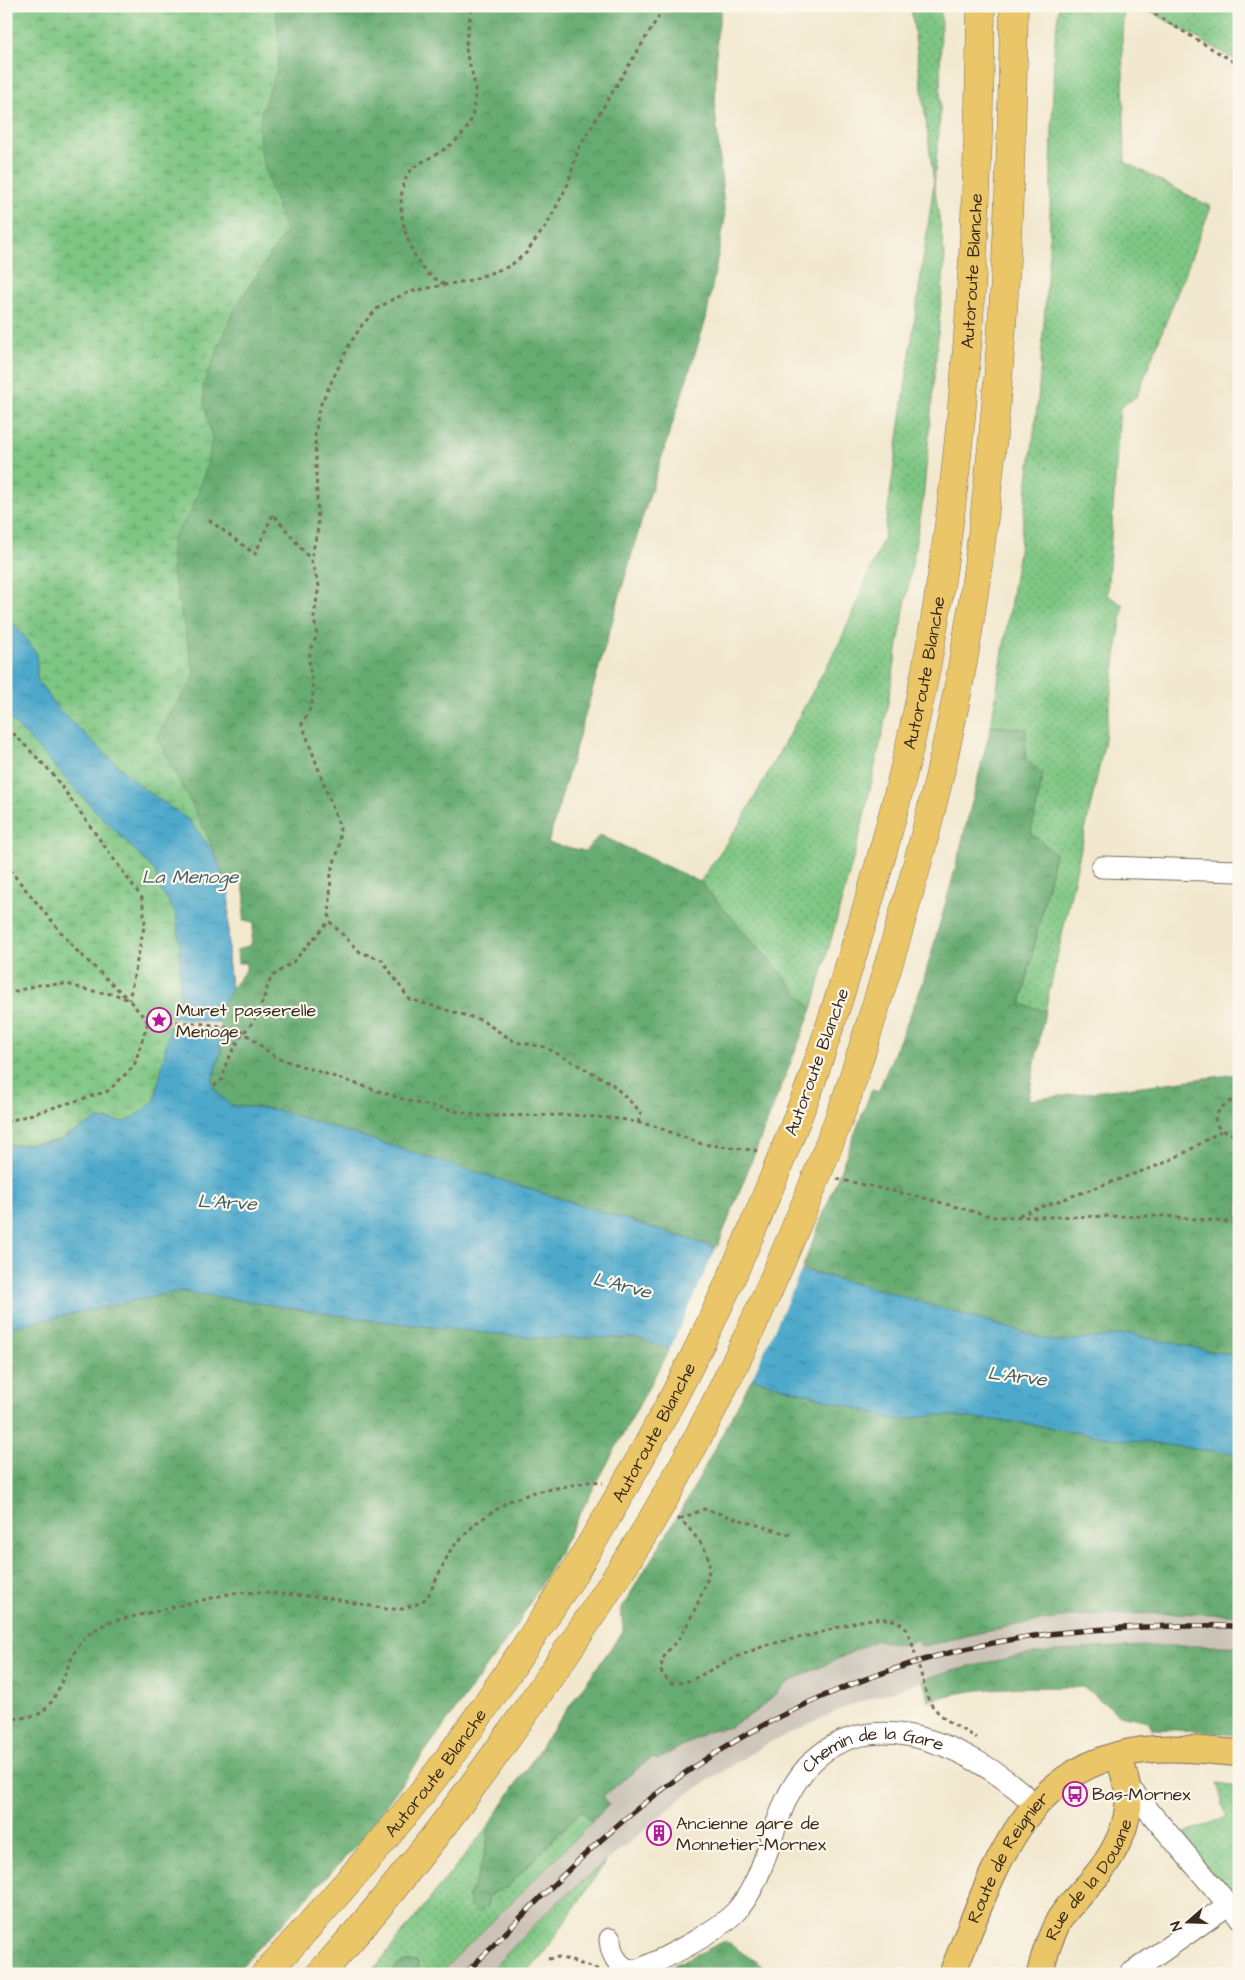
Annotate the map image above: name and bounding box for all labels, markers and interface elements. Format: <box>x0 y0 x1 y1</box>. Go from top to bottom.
street label: Autoroute Blanche <box>955 193 989 349</box>
street label: Autoroute Blanche <box>897 594 951 752</box>
water label: La Menoge <box>142 864 240 891</box>
street label: Autoroute Blanche <box>779 985 855 1139</box>
place label: Muret passerelle Menoge <box>176 998 317 1045</box>
place icon: Muret passerelle Menoge <box>146 1007 172 1033</box>
water label: L'Arve <box>197 1188 259 1218</box>
water label: L'Arve <box>590 1266 656 1307</box>
street label: Autoroute Blanche <box>606 1358 702 1507</box>
water label: L'Arve <box>986 1360 1050 1394</box>
street label: Autoroute Blanche <box>379 1703 493 1842</box>
street label: Chemin de la Gare <box>796 1721 948 1778</box>
bus stop icon: Bas-Mornex <box>1062 1781 1088 1807</box>
place label: Bas-Mornex <box>1092 1782 1191 1807</box>
street label: Route de Reignier <box>961 1786 1055 1927</box>
place label: Ancienne gare de Monnetier-Mornex <box>676 1811 827 1857</box>
street label: Rue de la Douane <box>1039 1816 1138 1944</box>
building icon: Ancienne gare de Monnetier-Mornex <box>646 1820 672 1846</box>
north arrow <box>1162 1898 1212 1948</box>
text: N <box>1166 1918 1188 1934</box>

